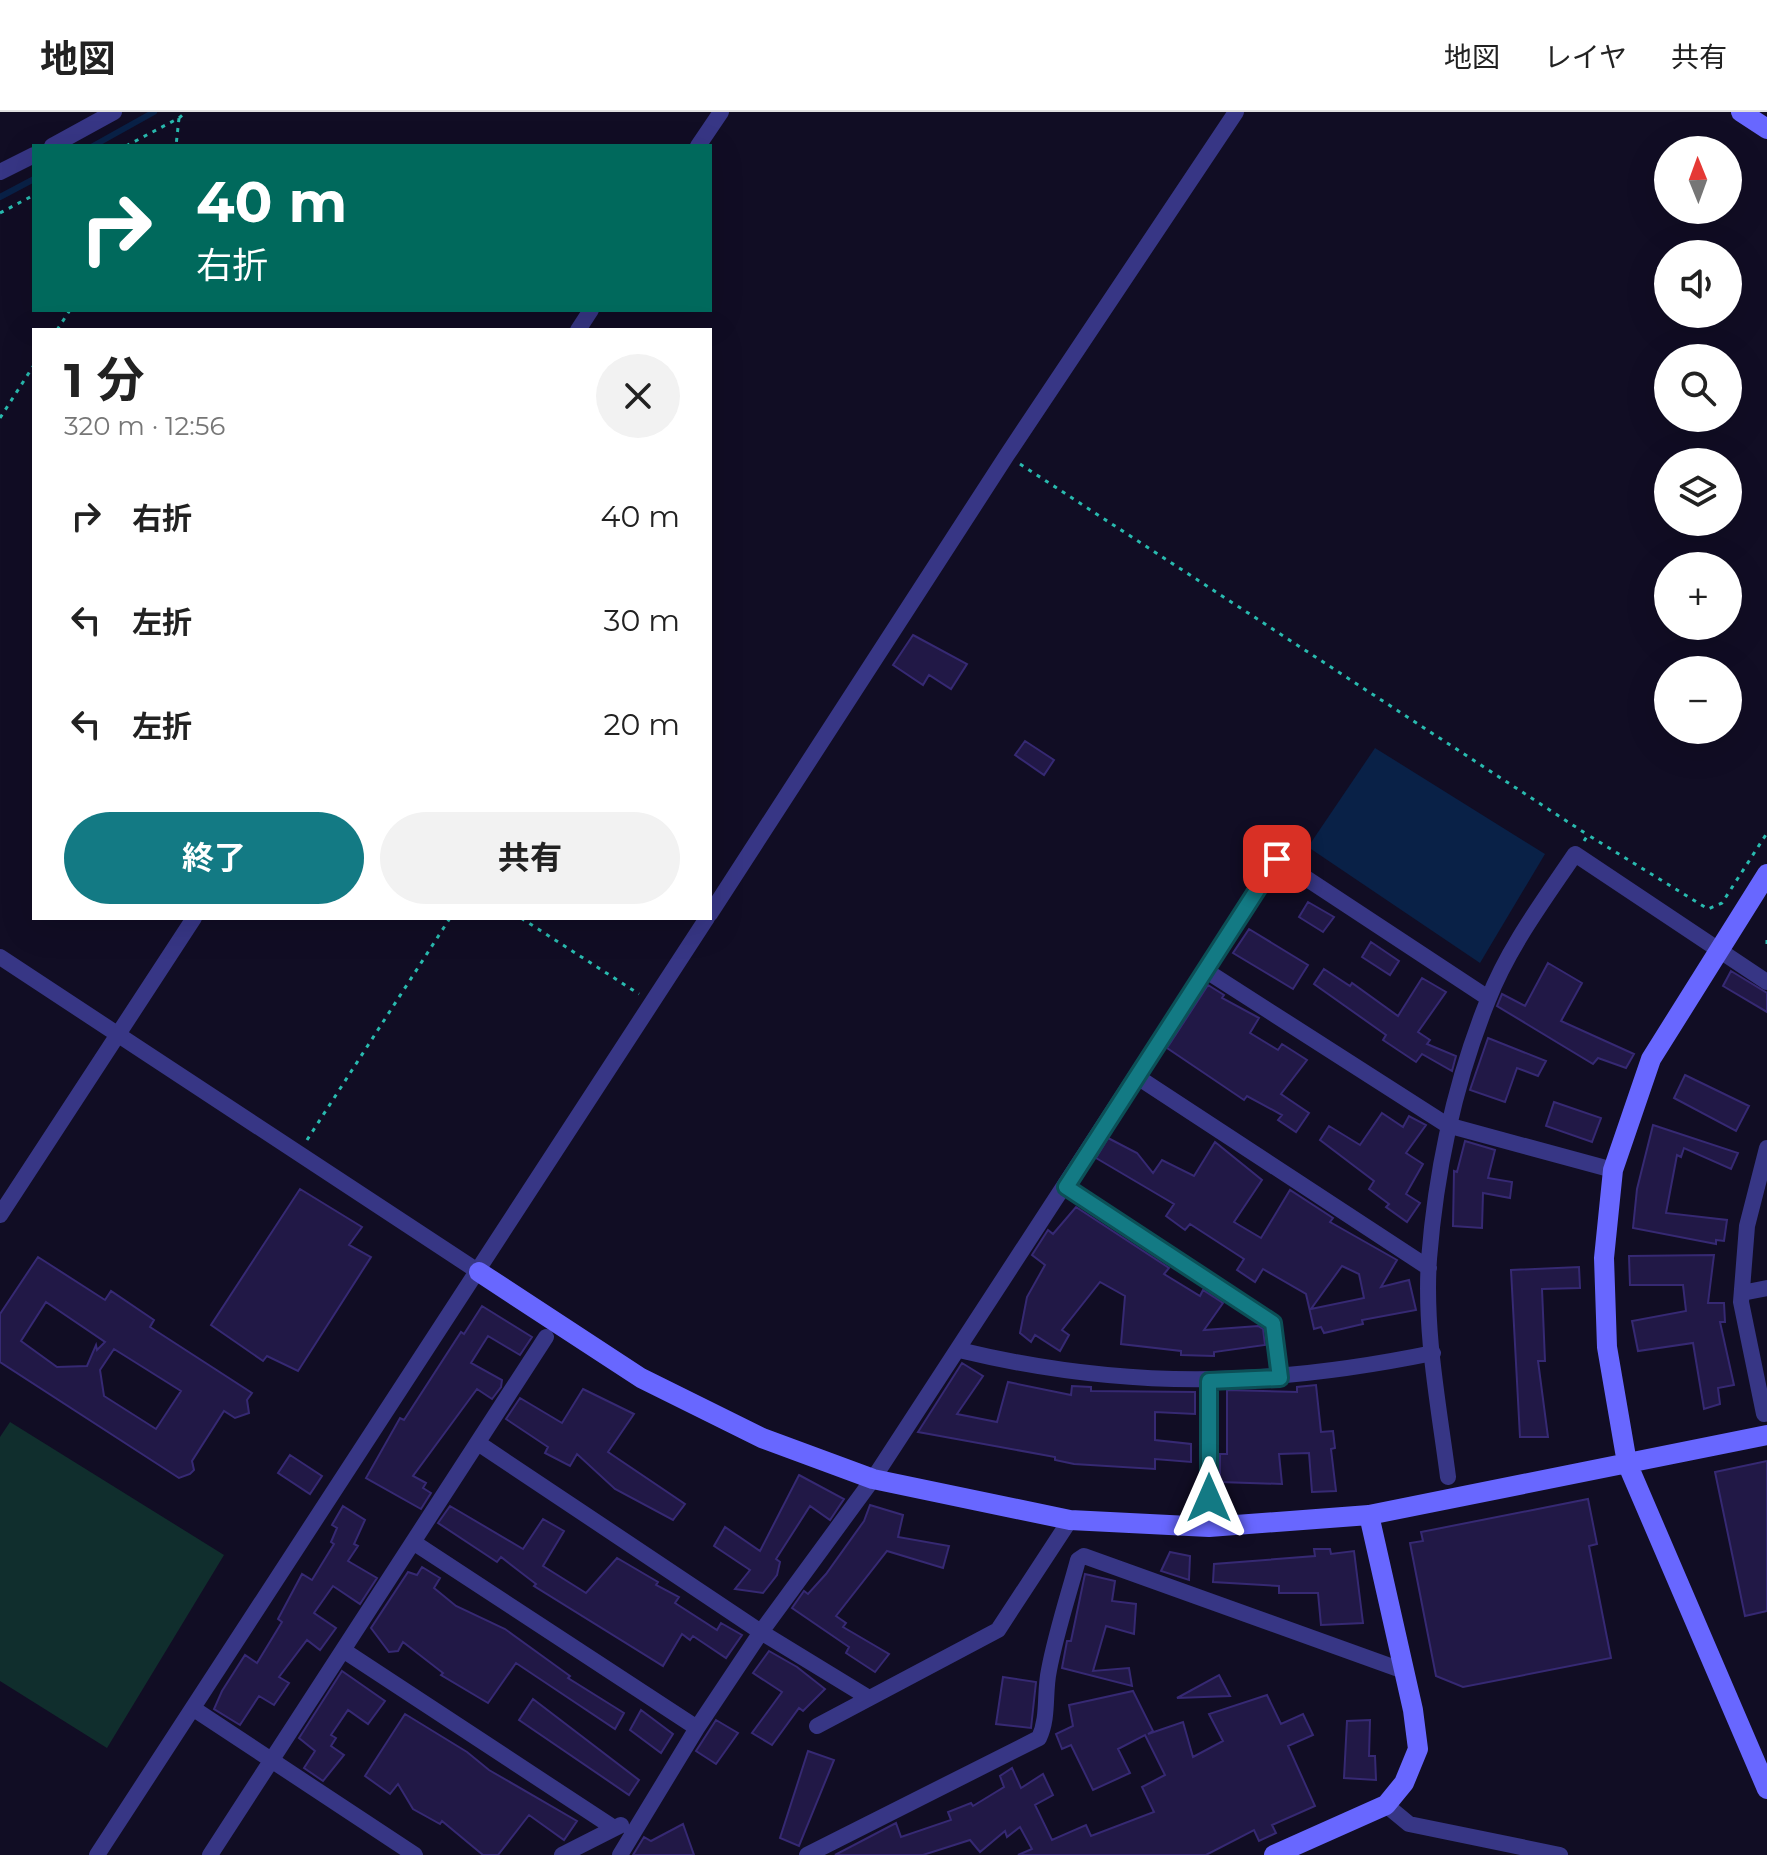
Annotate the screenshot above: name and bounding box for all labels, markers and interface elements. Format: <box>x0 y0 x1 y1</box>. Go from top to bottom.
text: 地図 <box>40 35 116 82</box>
text: 地図 <box>1444 40 1500 74</box>
text: レイヤ <box>1544 40 1627 74</box>
text: 共有 <box>1671 40 1727 74</box>
north arrow <box>1654 136 1742 224</box>
map controls <box>1654 136 1742 744</box>
text: 40 m <box>196 168 347 236</box>
icon: right <box>64 176 168 280</box>
button: sound <box>1654 240 1742 328</box>
text: 右折 <box>196 243 268 287</box>
button: search <box>1654 344 1742 432</box>
text: 1 分 <box>64 351 144 409</box>
button: close <box>596 354 680 438</box>
text: 320 m · 12:56 <box>64 410 225 442</box>
button: layers <box>1654 448 1742 536</box>
icon: right <box>64 494 108 538</box>
text: 40 m <box>601 498 680 535</box>
text: 右折 <box>132 500 192 537</box>
button: + <box>1654 552 1742 640</box>
icon: left <box>64 598 108 642</box>
text: 30 m <box>604 602 680 639</box>
text: 左折 <box>132 604 192 641</box>
button: − <box>1654 656 1742 744</box>
icon: left <box>64 702 108 746</box>
text: 20 m <box>603 706 680 743</box>
text: 左折 <box>132 708 192 745</box>
button: 終了 <box>64 812 364 904</box>
button: 共有 <box>380 812 680 904</box>
pin <box>1243 825 1311 893</box>
icon: arrive <box>1255 837 1299 881</box>
position arrow <box>1167 1456 1251 1540</box>

